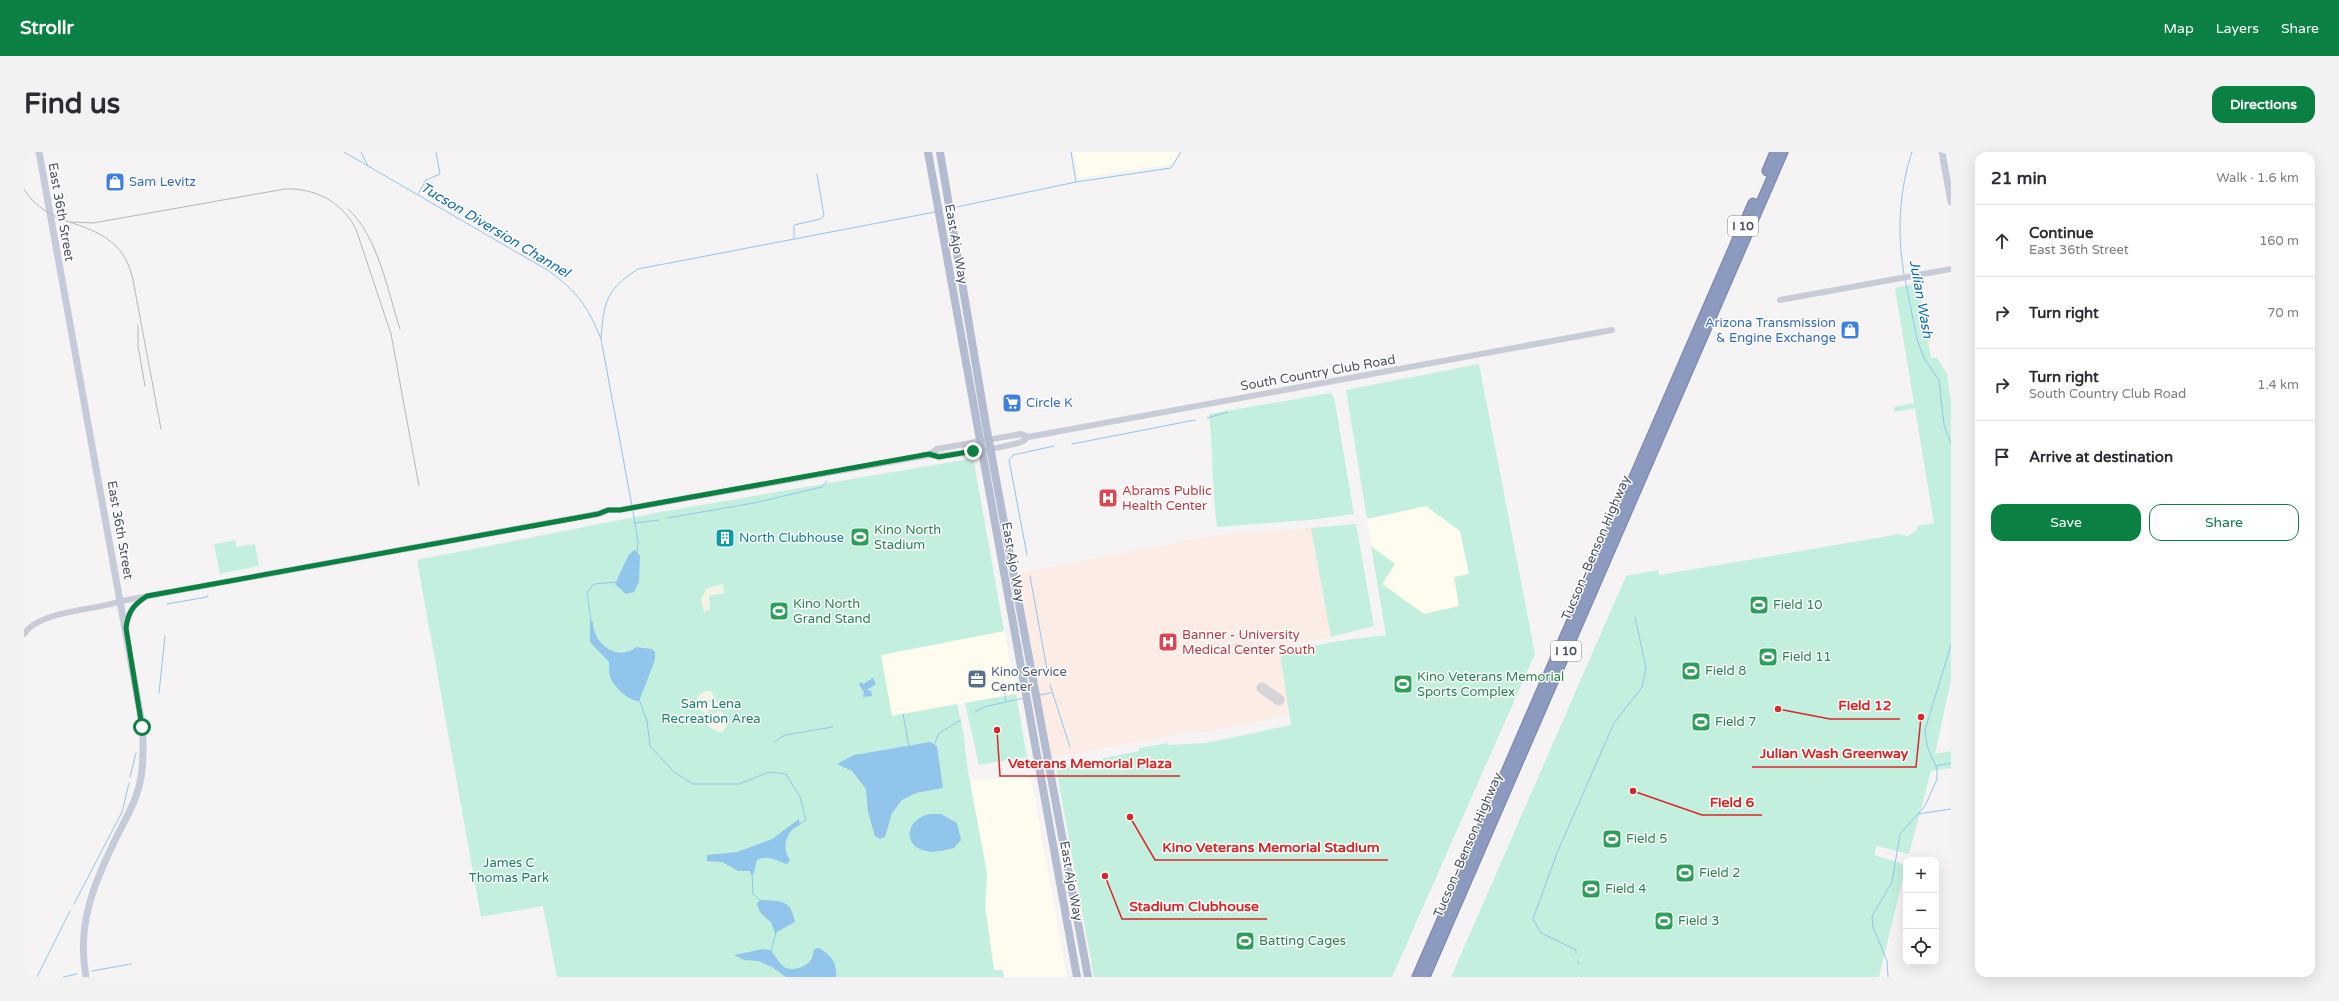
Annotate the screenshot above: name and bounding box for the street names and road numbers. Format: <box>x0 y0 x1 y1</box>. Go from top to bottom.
street label: East 36th Street <box>44 161 78 263</box>
street label: East Ajo Way <box>941 203 971 285</box>
road number: I 10 <box>1728 216 1758 236</box>
street label: South Country Club Road <box>1239 351 1397 395</box>
street label: Tucson–Benson Highway <box>1558 473 1634 623</box>
street label: East 36th Street <box>103 479 137 581</box>
street label: East Ajo Way <box>998 521 1028 603</box>
road number: I 10 <box>1551 641 1581 661</box>
street label: Tucson–Benson Highway <box>1430 770 1506 920</box>
street label: East Ajo Way <box>1056 840 1086 922</box>

